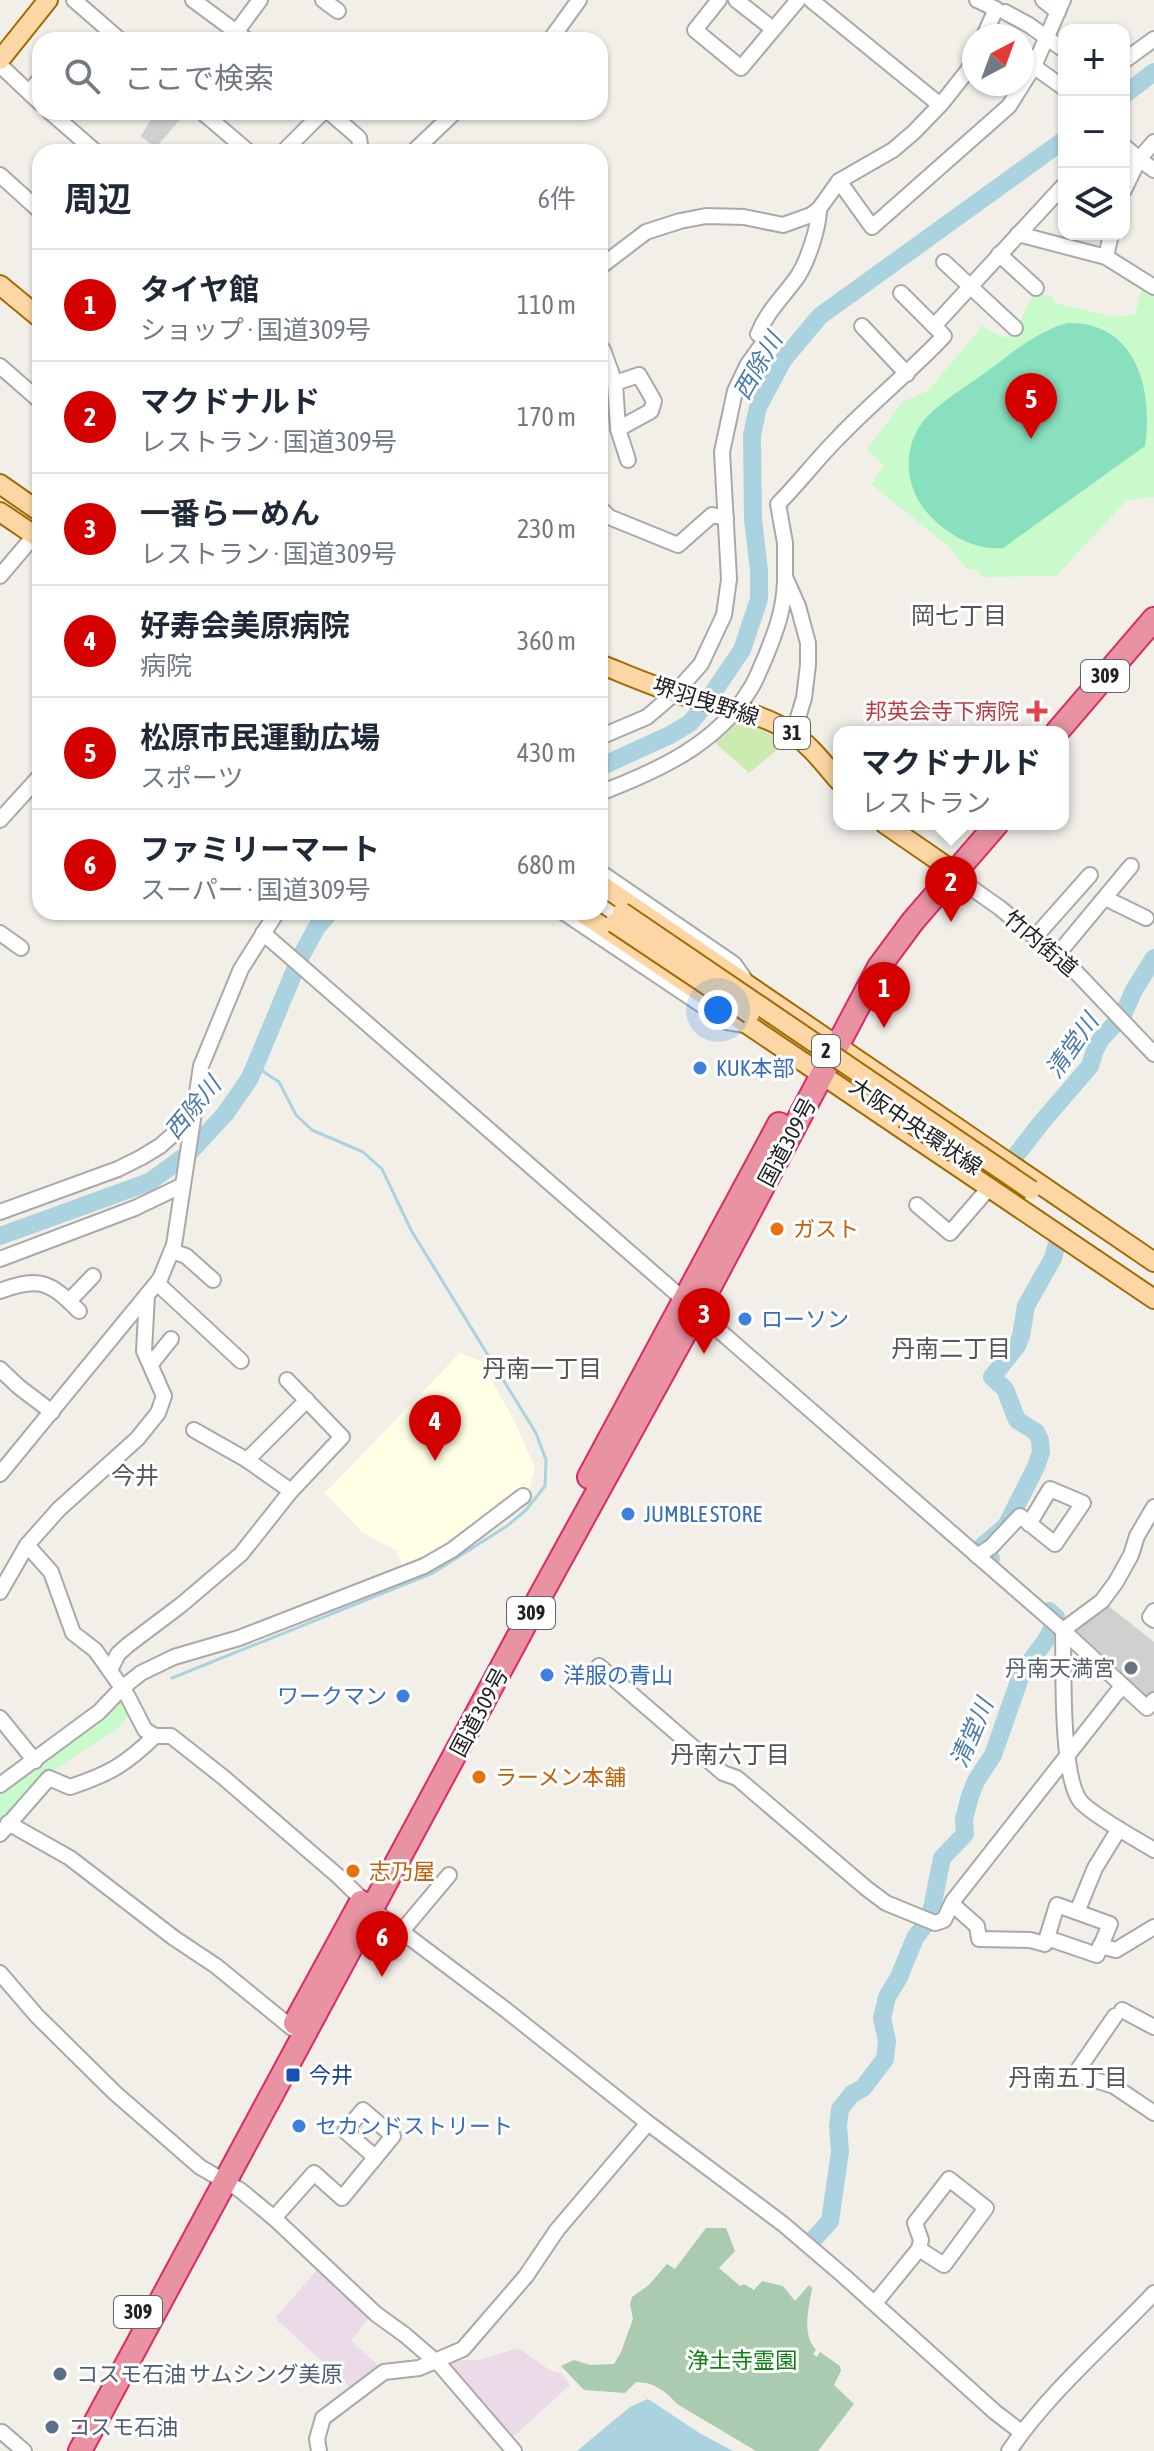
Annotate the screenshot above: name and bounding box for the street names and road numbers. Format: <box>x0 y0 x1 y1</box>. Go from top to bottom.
road number: 309 <box>1081 660 1129 692</box>
street label: 堺羽曳野線 <box>650 672 762 730</box>
road number: 31 <box>774 717 810 749</box>
street label: 竹内街道 <box>999 905 1083 981</box>
road number: 2 <box>812 1035 840 1067</box>
street label: 大阪中央環状線 <box>845 1072 987 1180</box>
street label: 国道309号 <box>753 1093 821 1191</box>
road number: 309 <box>507 1597 555 1629</box>
street label: 国道309号 <box>445 1663 513 1761</box>
road number: 309 <box>114 2296 162 2328</box>

